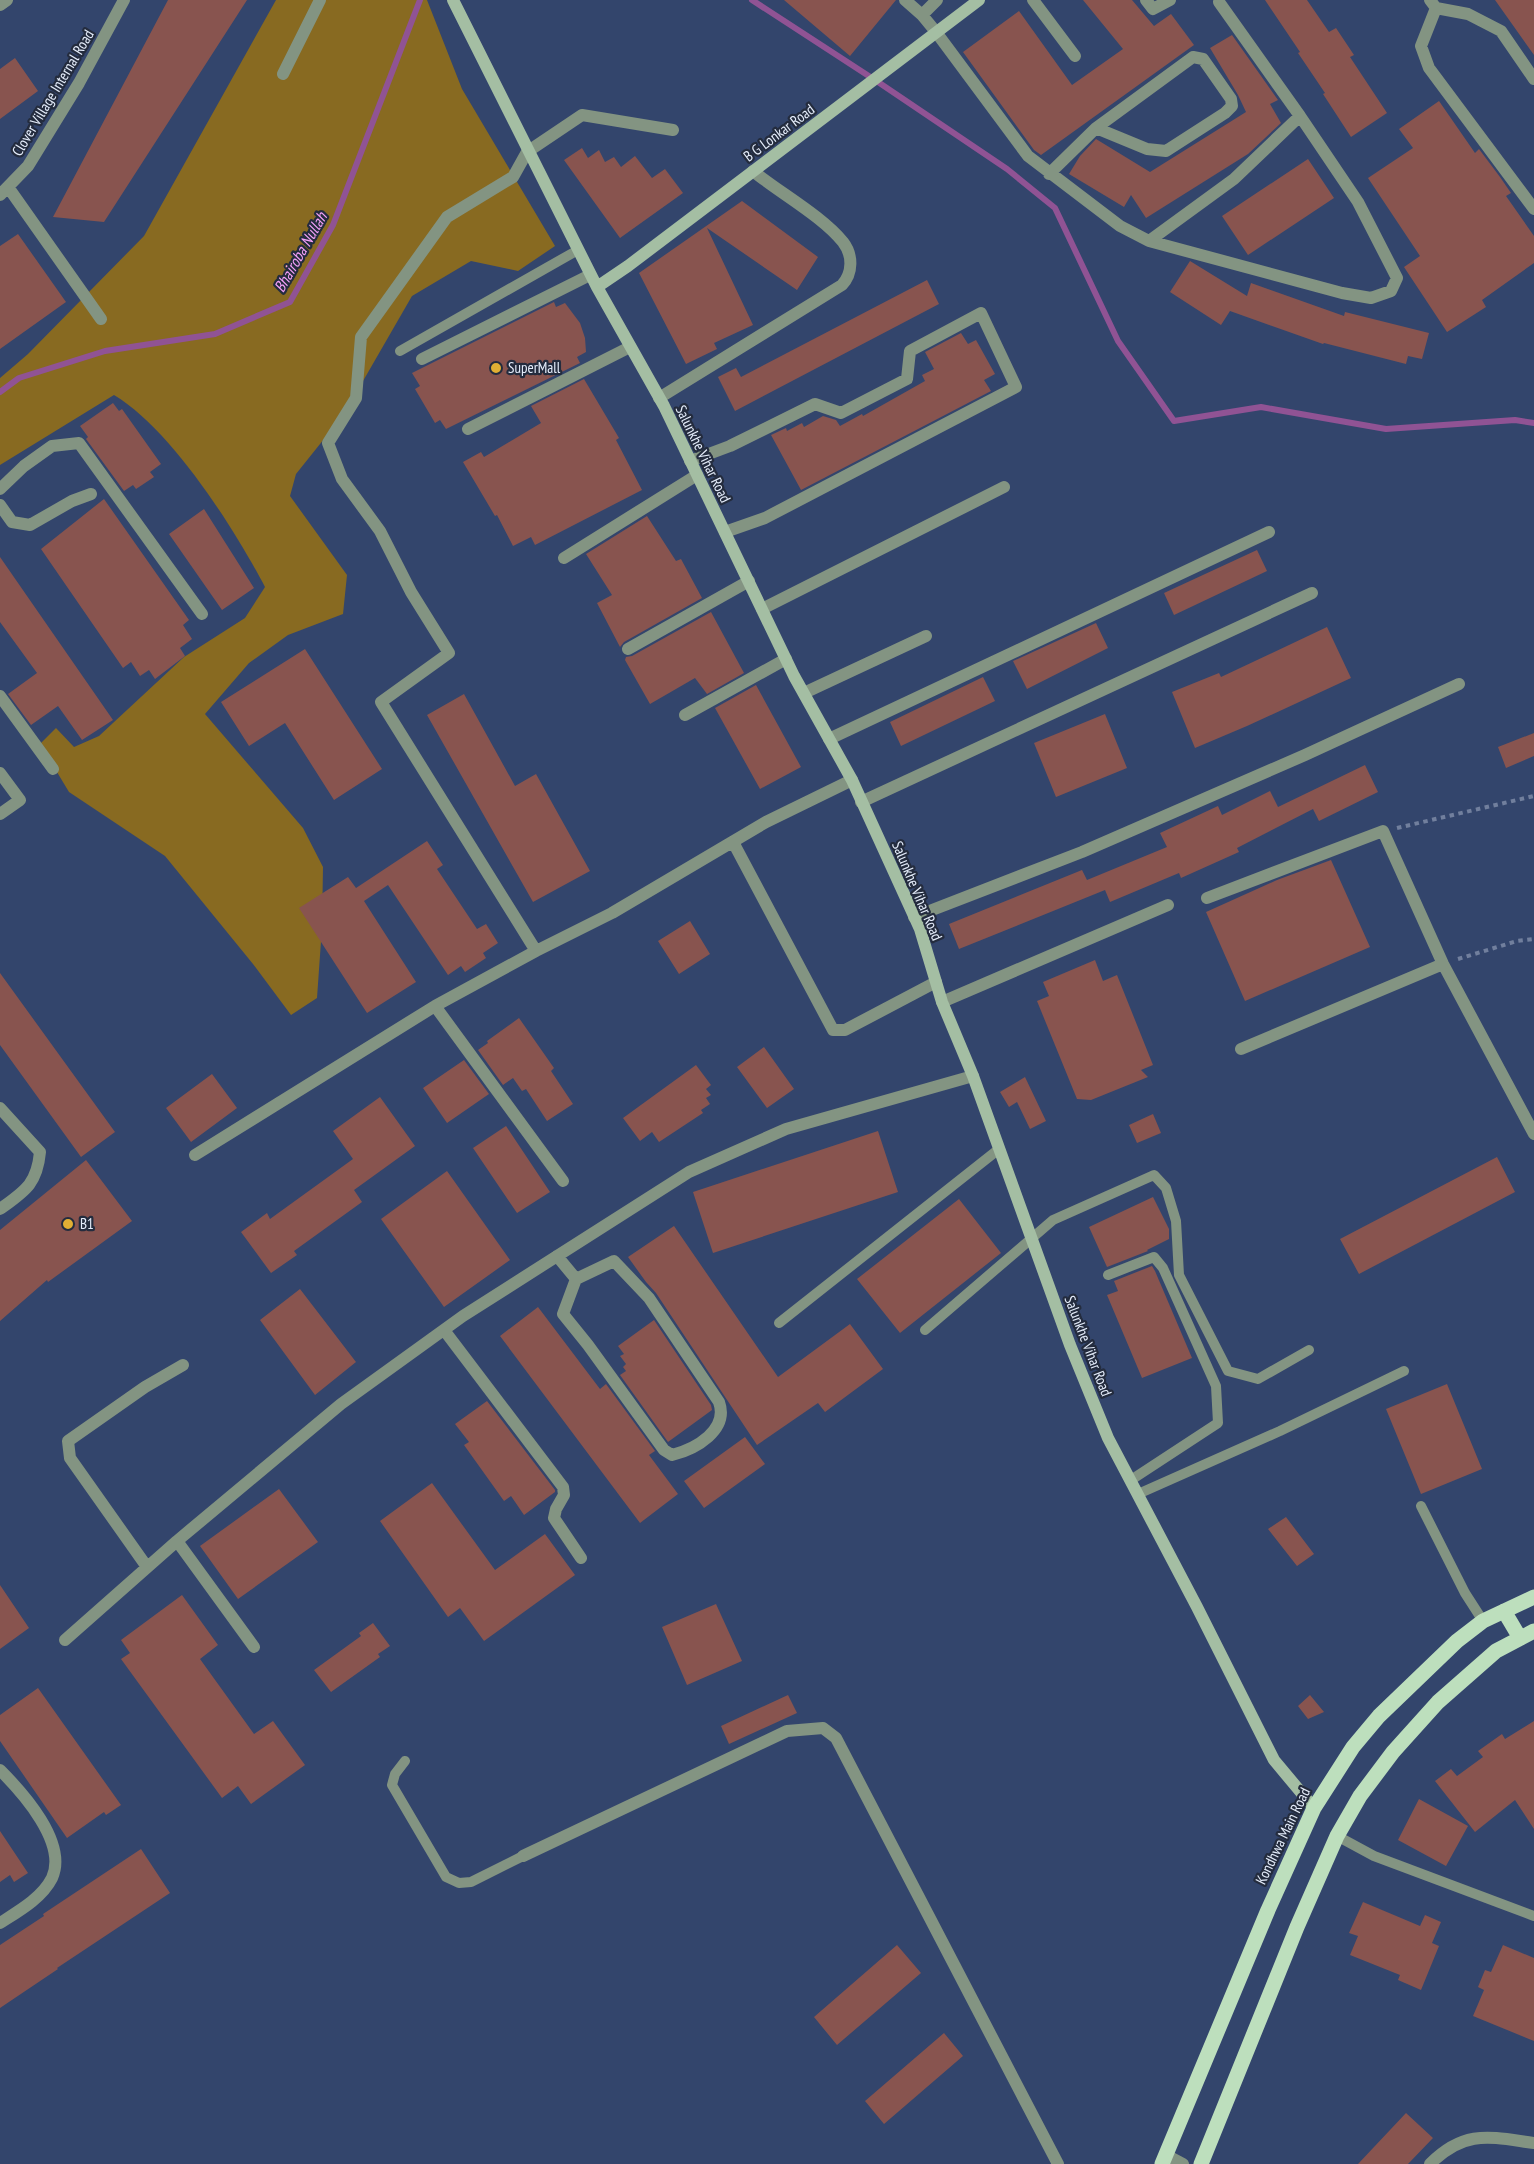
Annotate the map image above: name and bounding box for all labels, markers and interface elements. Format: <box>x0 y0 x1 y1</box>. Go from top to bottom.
street label: Clover Village Internal Road <box>7 26 98 159</box>
street label: B G Lonkar Road <box>739 100 818 166</box>
water label: Bhairoba Nullah <box>269 208 331 296</box>
place label: SuperMall <box>508 358 561 377</box>
marker: SuperMall <box>489 361 503 375</box>
street label: Salunkhe Vihar Road <box>672 402 735 506</box>
street label: Salunkhe Vihar Road <box>888 838 947 943</box>
place label: B1 <box>80 1214 94 1233</box>
marker: B1 <box>61 1217 75 1231</box>
street label: Salunkhe Vihar Road <box>1061 1293 1116 1399</box>
street label: Kondhwa Main Road <box>1251 1784 1314 1887</box>

